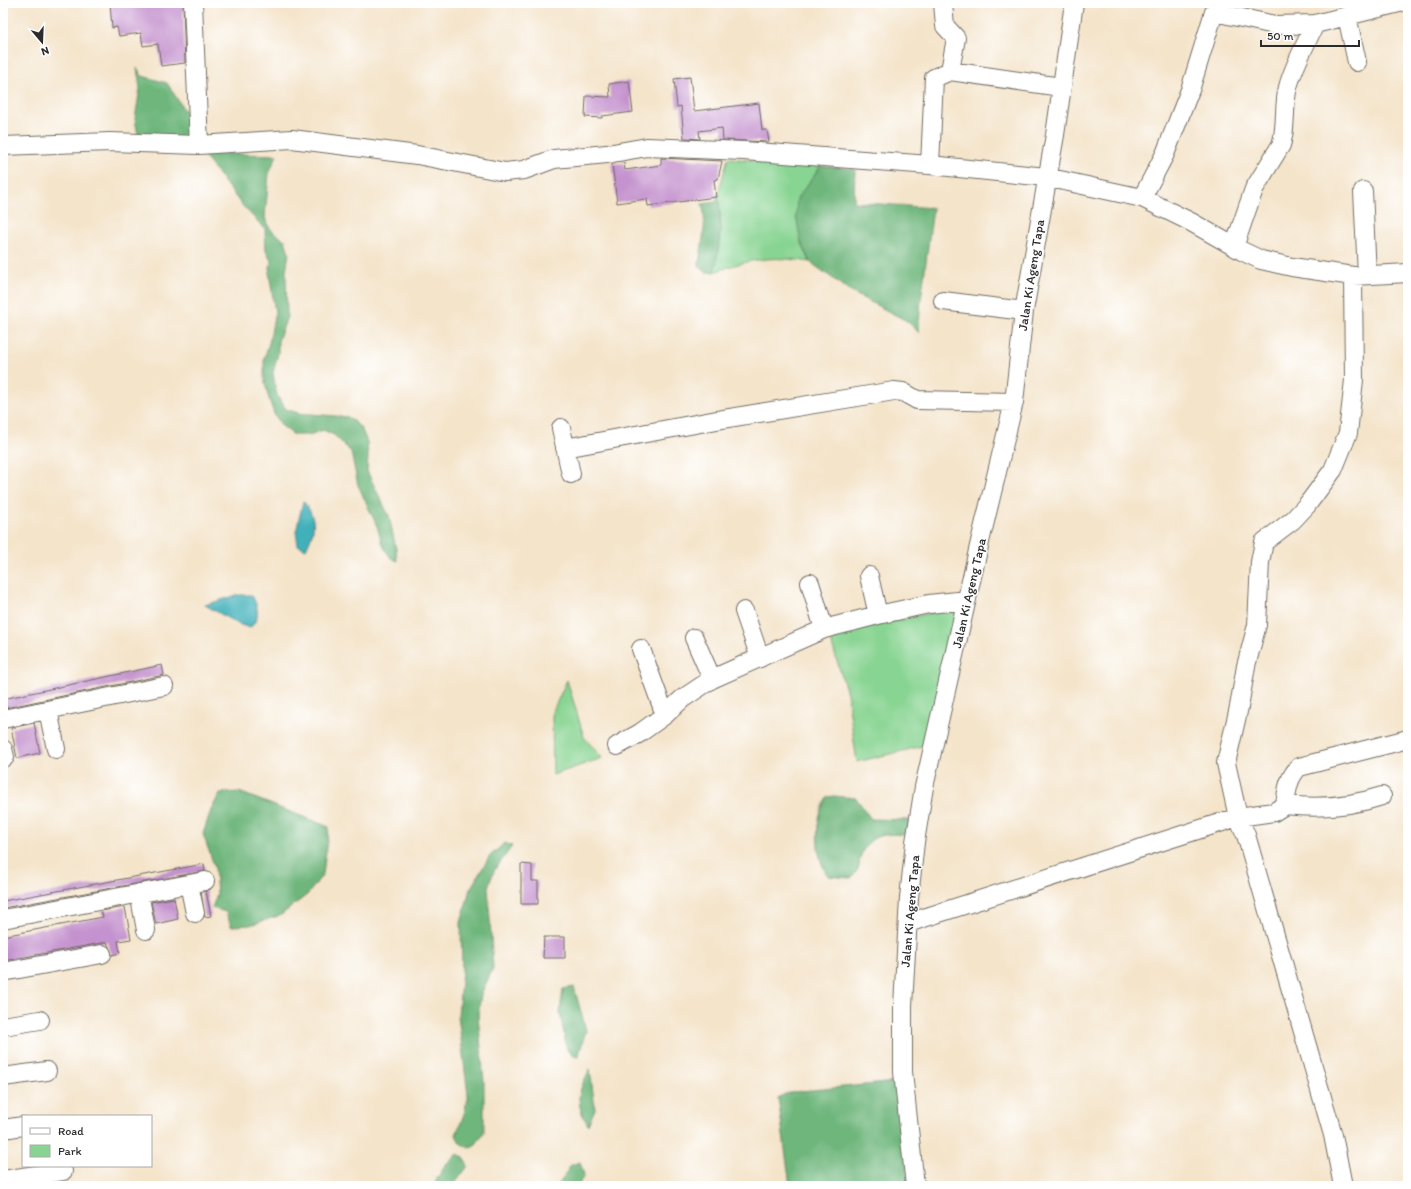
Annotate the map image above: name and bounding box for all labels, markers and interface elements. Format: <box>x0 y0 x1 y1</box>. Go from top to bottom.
north arrow <box>22 22 62 62</box>
scale bar <box>1261 22 1359 48</box>
text: 50 m <box>1267 29 1293 43</box>
text: N <box>39 44 51 58</box>
street label: Jalan Ki Ageng Tapa <box>1015 218 1047 332</box>
street label: Jalan Ki Ageng Tapa <box>949 536 989 650</box>
street label: Jalan Ki Ageng Tapa <box>898 854 922 968</box>
legend <box>22 1115 152 1167</box>
text: Road <box>58 1124 84 1138</box>
text: Park <box>58 1144 82 1158</box>

